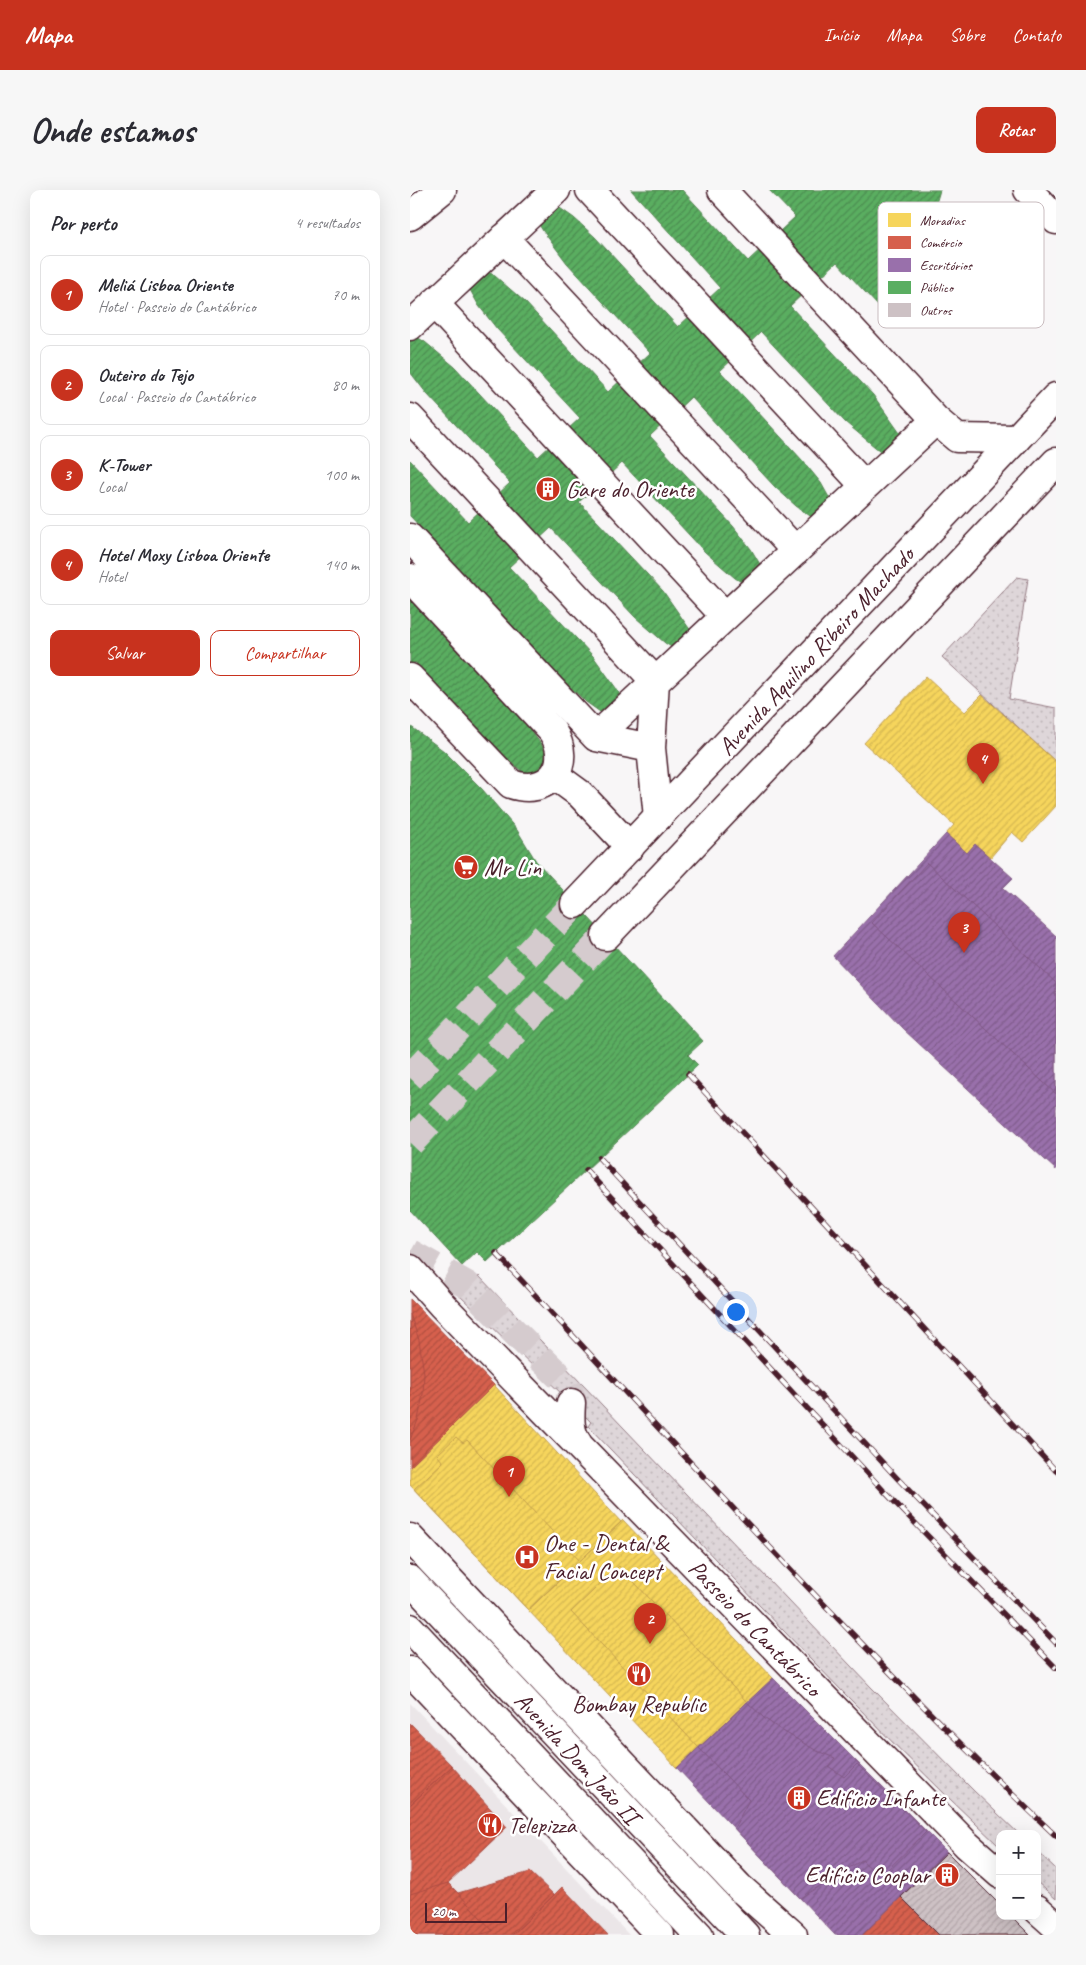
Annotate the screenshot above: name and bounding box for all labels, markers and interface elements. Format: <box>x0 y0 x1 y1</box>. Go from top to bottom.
text: Mapa <box>25 20 72 50</box>
text: Início <box>824 24 859 46</box>
text: Mapa <box>887 24 921 46</box>
text: Sobre <box>949 24 985 46</box>
text: Contato <box>1013 24 1061 46</box>
button: Rotas <box>976 107 1056 153</box>
text: Onde estamos <box>30 108 195 153</box>
legend <box>878 202 1044 328</box>
text: Por perto <box>50 210 117 236</box>
text: Moradias <box>920 212 966 229</box>
text: 4 resultados <box>295 213 360 233</box>
text: Comércio <box>920 234 964 251</box>
text: Escritórios <box>920 257 973 274</box>
text: Meliá Lisboa Oriente <box>98 273 233 297</box>
text: Público <box>920 279 955 296</box>
text: 1 <box>63 285 71 305</box>
text: 70 m <box>332 285 359 305</box>
text: Hotel · Passeio do Cantábrico <box>98 297 256 317</box>
text: Outros <box>920 302 953 319</box>
text: Outeiro do Tejo <box>98 363 193 387</box>
text: 2 <box>63 375 71 395</box>
text: 80 m <box>332 375 359 395</box>
text: Local · Passeio do Cantábrico <box>98 387 255 407</box>
text: K-Tower <box>98 453 151 477</box>
text: 3 <box>63 465 71 485</box>
text: 100 m <box>325 465 359 485</box>
place label: Gare do Oriente <box>566 474 696 504</box>
building icon: Gare do Oriente <box>535 476 561 502</box>
text: Local <box>98 477 125 497</box>
street label: Avenida Aquilino Ribeiro Machado <box>712 539 922 762</box>
text: Hotel Moxy Lisboa Oriente <box>98 543 269 567</box>
text: 4 <box>63 555 71 575</box>
text: 140 m <box>325 555 359 575</box>
text: Hotel <box>98 567 126 587</box>
button: Salvar <box>50 630 200 676</box>
button: Compartilhar <box>210 630 360 676</box>
pin: 4 <box>967 743 999 784</box>
place label: Mr Lin <box>484 852 541 882</box>
supermarket icon: Mr Lin <box>453 854 479 880</box>
pin: 3 <box>948 912 980 953</box>
your location <box>723 1299 749 1325</box>
pin: 1 <box>493 1456 525 1497</box>
place label: One - Dental & Facial Concept <box>544 1528 670 1586</box>
hospital icon: One - Dental & Facial Concept <box>514 1544 540 1570</box>
street label: Passeio do Cantábrico <box>682 1553 830 1705</box>
pin: 2 <box>634 1603 666 1644</box>
restaurant icon: Bombay Republic <box>626 1661 652 1687</box>
street label: Avenida Dom João II <box>508 1686 650 1834</box>
place label: Bombay Republic <box>572 1689 708 1719</box>
place label: Edifício Infante <box>816 1783 947 1813</box>
building icon: Edifício Infante <box>786 1785 812 1811</box>
place label: Telepizza <box>508 1810 577 1840</box>
restaurant icon: Telepizza <box>477 1812 503 1838</box>
map controls <box>996 1830 1041 1920</box>
button: + <box>996 1830 1041 1875</box>
place label: Edifício Cooplar <box>805 1860 932 1890</box>
building icon: Edifício Cooplar <box>934 1862 960 1888</box>
button: − <box>996 1875 1041 1920</box>
scale bar <box>425 1900 508 1923</box>
text: 20 m <box>432 1903 456 1920</box>

